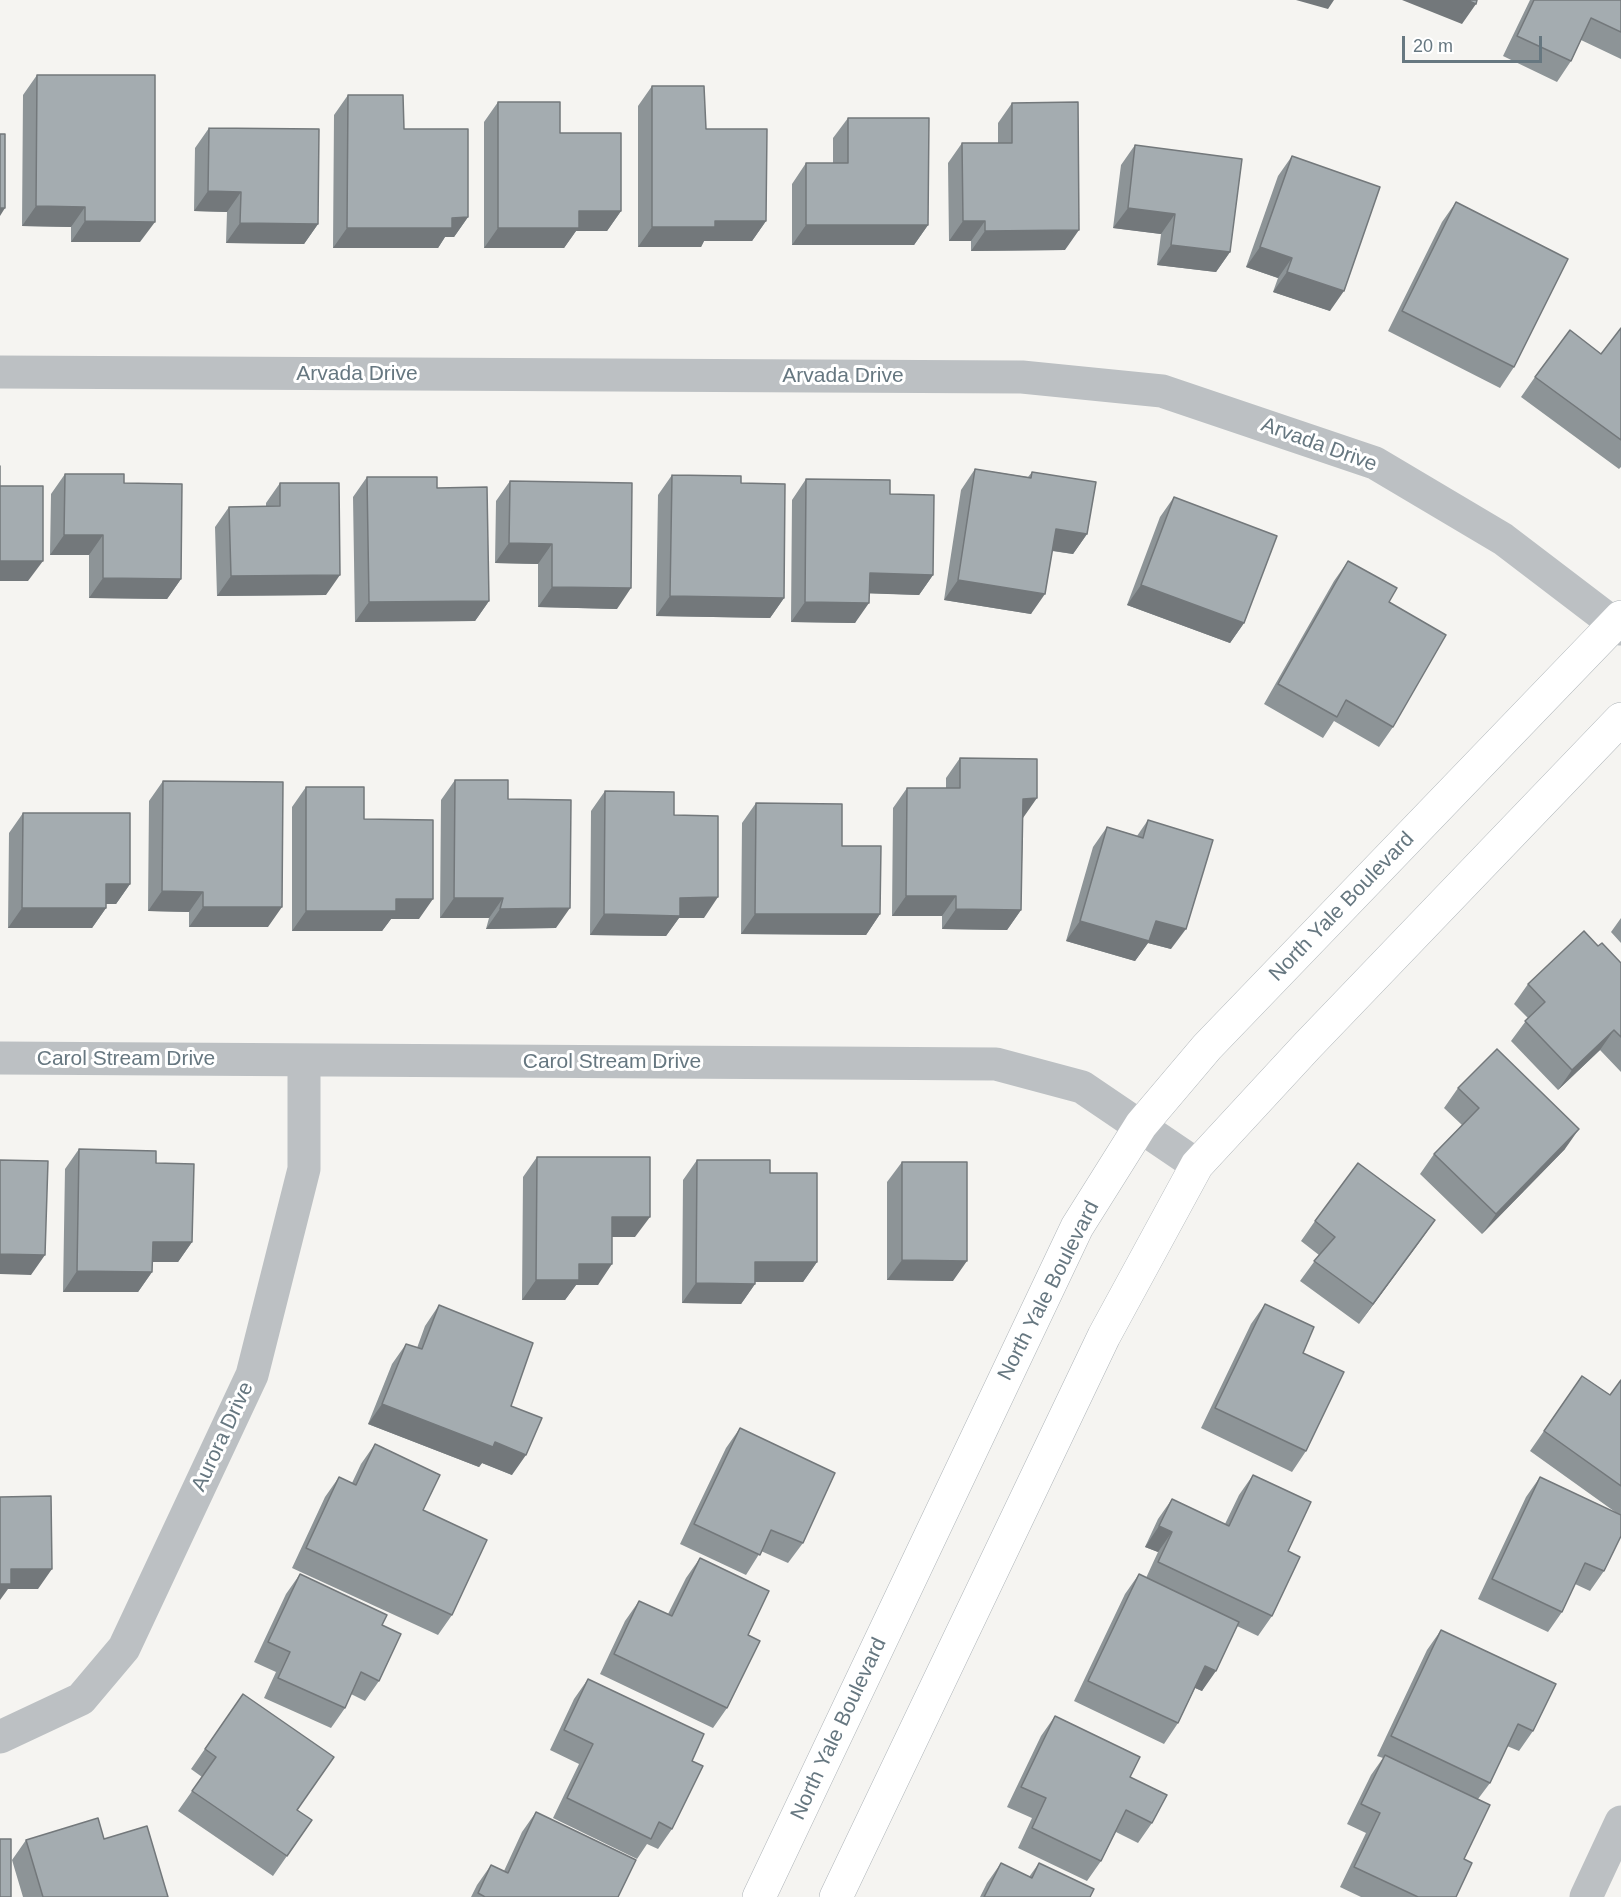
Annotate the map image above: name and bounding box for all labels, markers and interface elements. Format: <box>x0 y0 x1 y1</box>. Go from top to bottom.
scale bar <box>1405 24 1544 62</box>
text: 20 m <box>1413 36 1453 56</box>
street label: Arvada Drive <box>296 361 418 387</box>
street label: Arvada Drive <box>782 363 904 389</box>
street label: Arvada Drive <box>1258 412 1380 478</box>
street label: North Yale Boulevard <box>1264 827 1420 987</box>
street label: Carol Stream Drive <box>37 1046 215 1072</box>
street label: Carol Stream Drive <box>523 1049 701 1075</box>
street label: North Yale Boulevard <box>993 1197 1105 1385</box>
street label: Aurora Drive <box>187 1378 259 1496</box>
street label: North Yale Boulevard <box>786 1634 892 1824</box>

